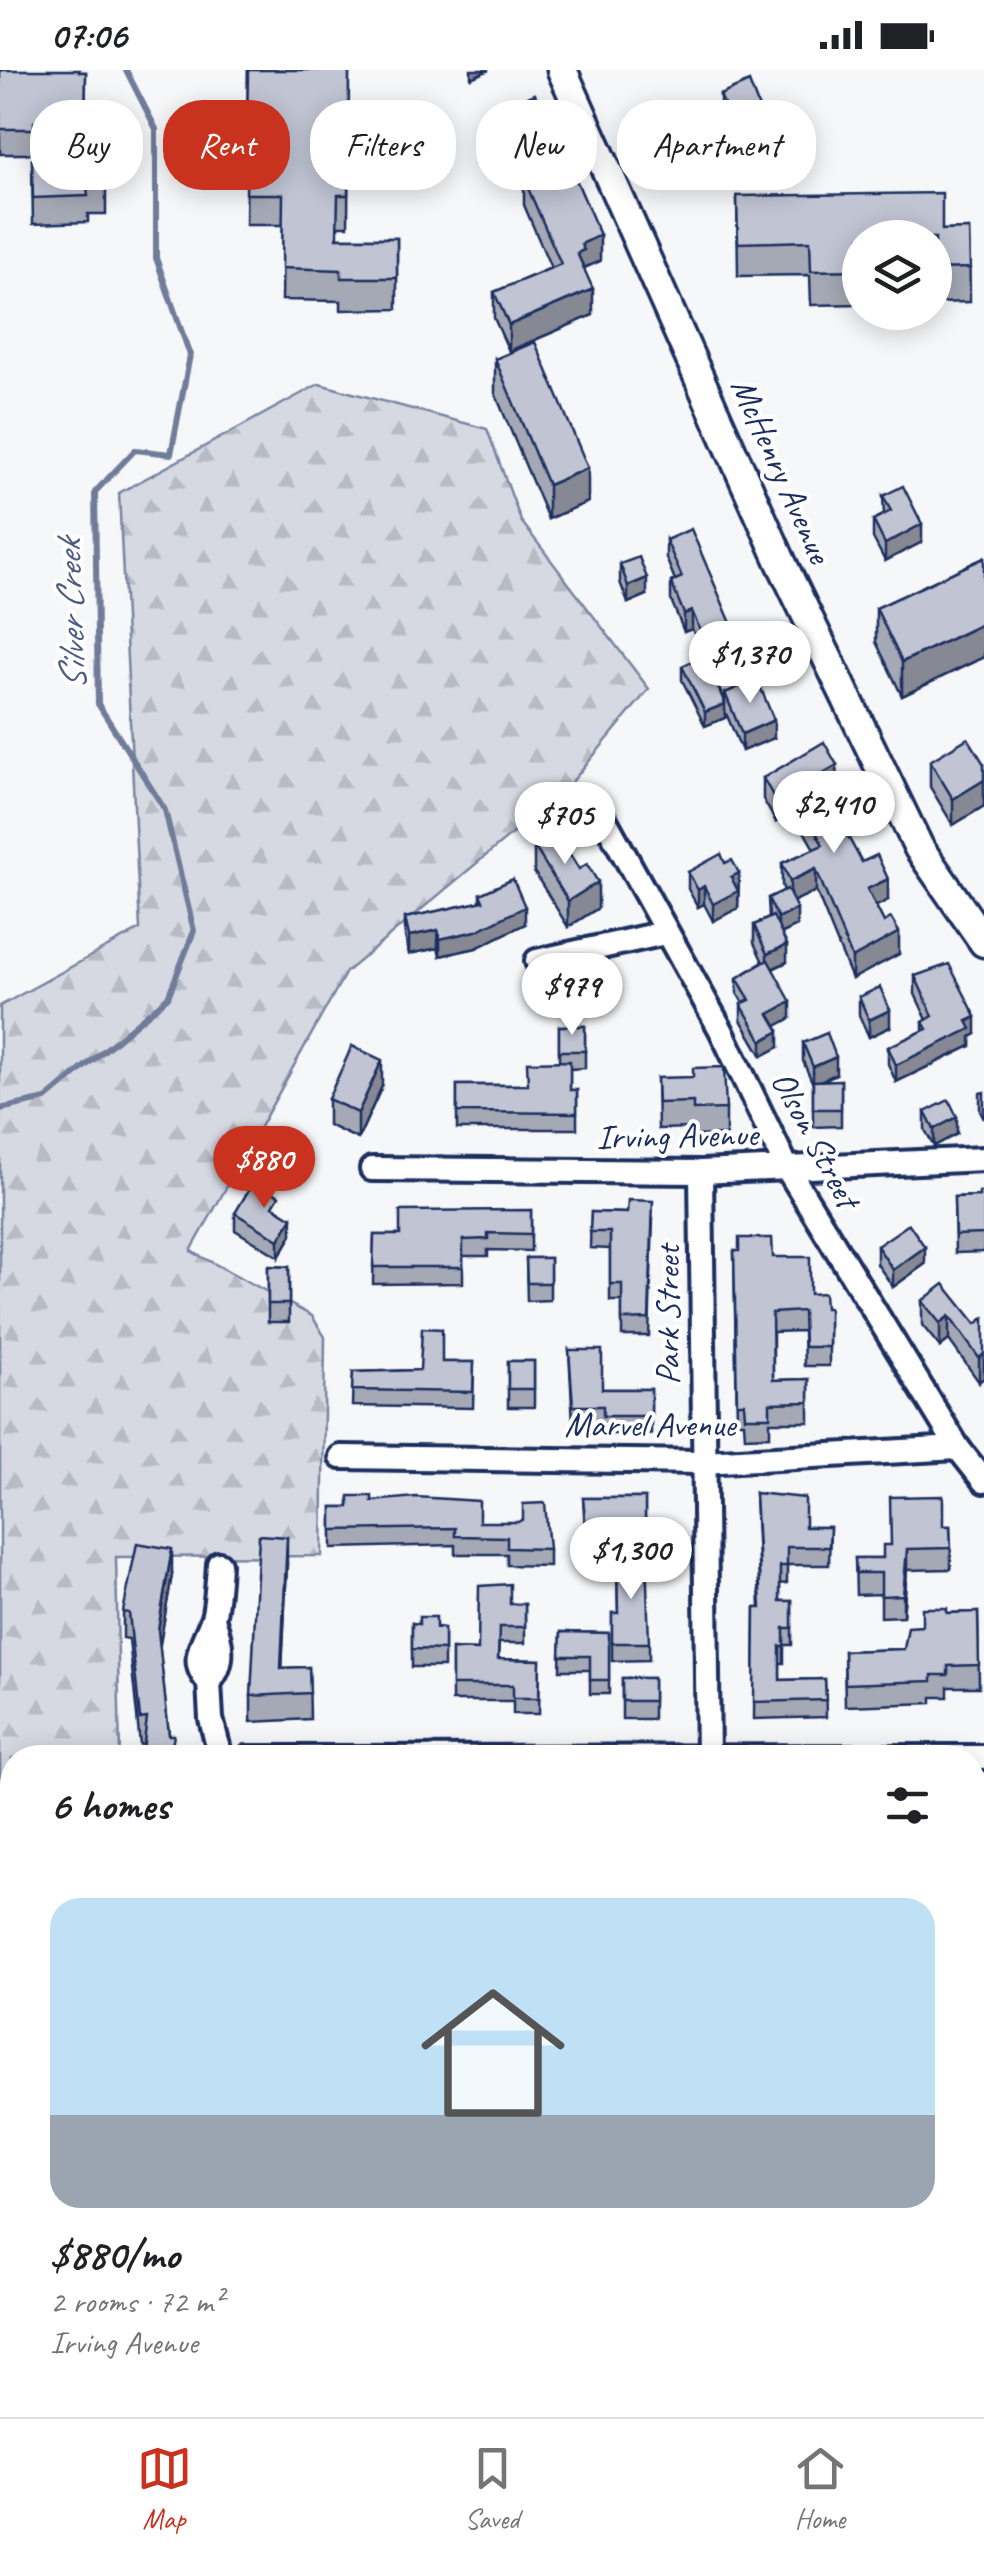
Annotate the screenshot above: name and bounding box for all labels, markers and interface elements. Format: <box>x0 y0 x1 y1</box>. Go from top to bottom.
text: 07:06 <box>50 12 127 59</box>
chip: Buy <box>30 100 143 190</box>
chip: Rent <box>163 100 290 190</box>
chip: Filters <box>310 100 456 190</box>
chip: New <box>476 100 597 190</box>
chip: Apartment <box>617 100 816 190</box>
map controls <box>842 220 952 330</box>
button: layers <box>842 220 952 330</box>
street label: McHenry Avenue <box>721 371 843 572</box>
water label: Silver Creek <box>44 533 97 691</box>
pin: $1,370 <box>669 621 831 706</box>
text: $1,370 <box>711 633 789 674</box>
pin: $2,410 <box>753 771 915 856</box>
pin: $705 <box>506 782 624 867</box>
text: $2,410 <box>795 783 873 824</box>
text: $705 <box>537 794 593 835</box>
pin: $979 <box>513 953 631 1038</box>
text: $979 <box>544 965 600 1006</box>
street label: Olson Street <box>761 1063 872 1219</box>
street label: Irving Avenue <box>596 1112 761 1159</box>
pin: $880 <box>205 1126 323 1211</box>
text: $880 <box>235 1138 293 1179</box>
street label: Park Street <box>645 1242 690 1385</box>
street label: Marvel Avenue <box>565 1402 738 1447</box>
pin: $1,300 <box>550 1517 712 1602</box>
text: $1,300 <box>592 1529 670 1570</box>
icon: filters <box>880 1778 935 1833</box>
text: 6 homes <box>50 1779 169 1832</box>
icon: home <box>403 1963 583 2143</box>
text: $880/mo <box>50 2228 179 2281</box>
text: 2 rooms · 72 m² <box>50 2281 223 2322</box>
text: Irving Avenue <box>50 2322 198 2363</box>
tab: Map <box>137 2441 192 2536</box>
tab: Saved <box>465 2441 520 2536</box>
tab: Home <box>793 2441 848 2536</box>

